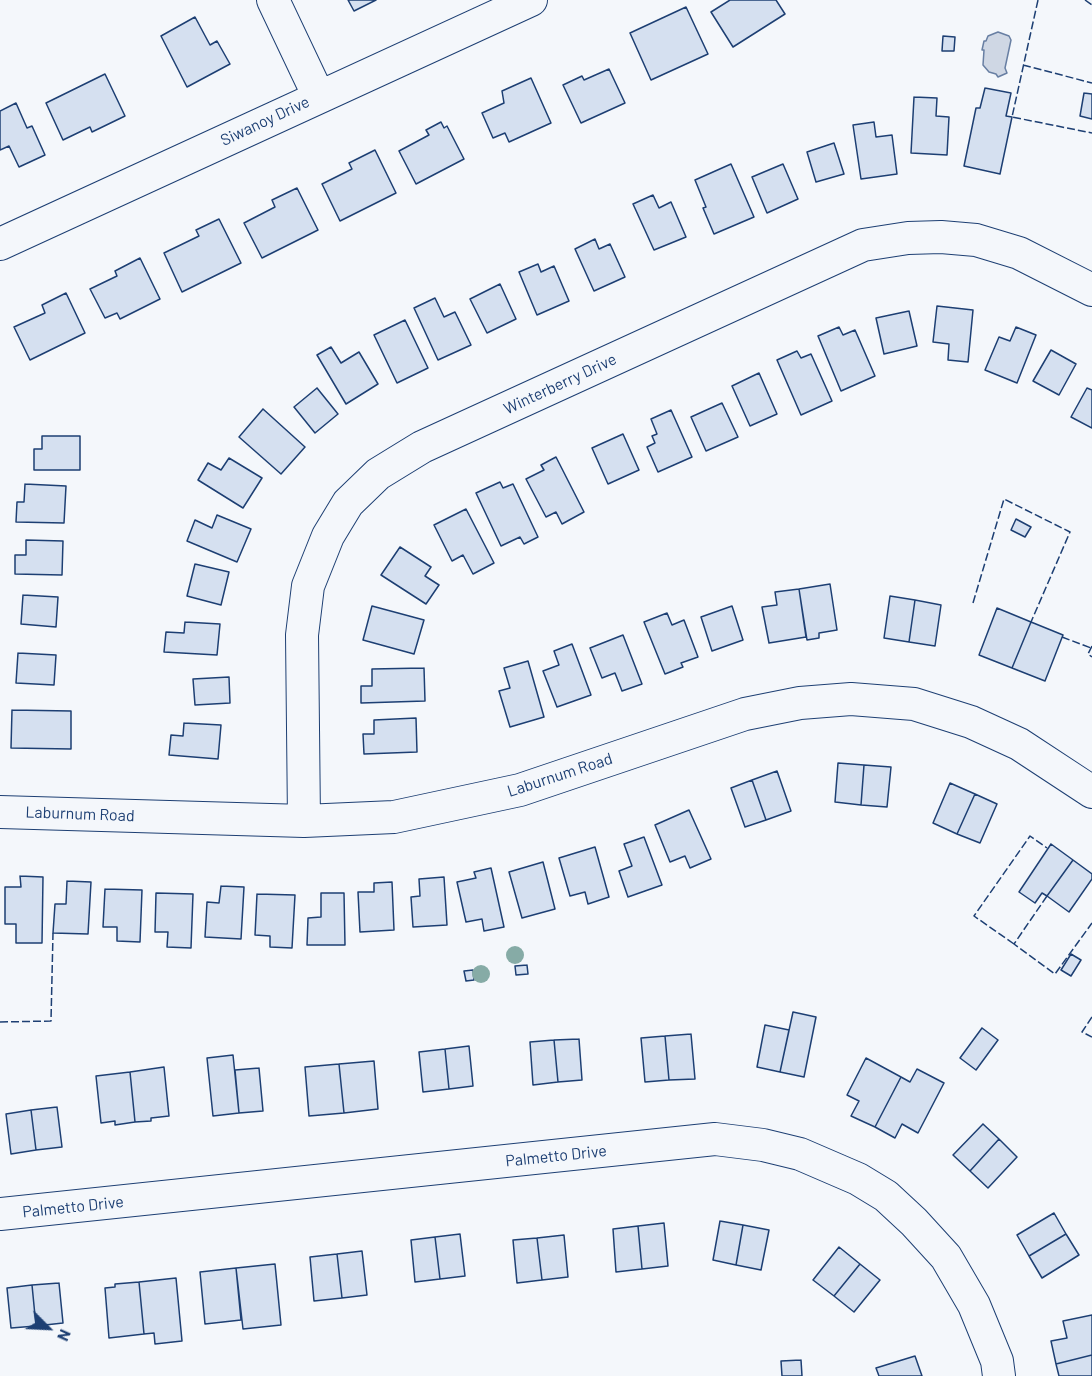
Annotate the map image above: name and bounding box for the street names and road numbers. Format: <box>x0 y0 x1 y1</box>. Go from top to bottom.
street label: Siwanoy Drive <box>217 92 313 150</box>
street label: Winterberry Drive <box>501 349 619 419</box>
street label: Laburnum Road <box>505 749 615 801</box>
street label: Laburnum Road <box>25 802 135 826</box>
street label: Palmetto Drive <box>504 1141 608 1171</box>
street label: Palmetto Drive <box>21 1192 125 1222</box>

